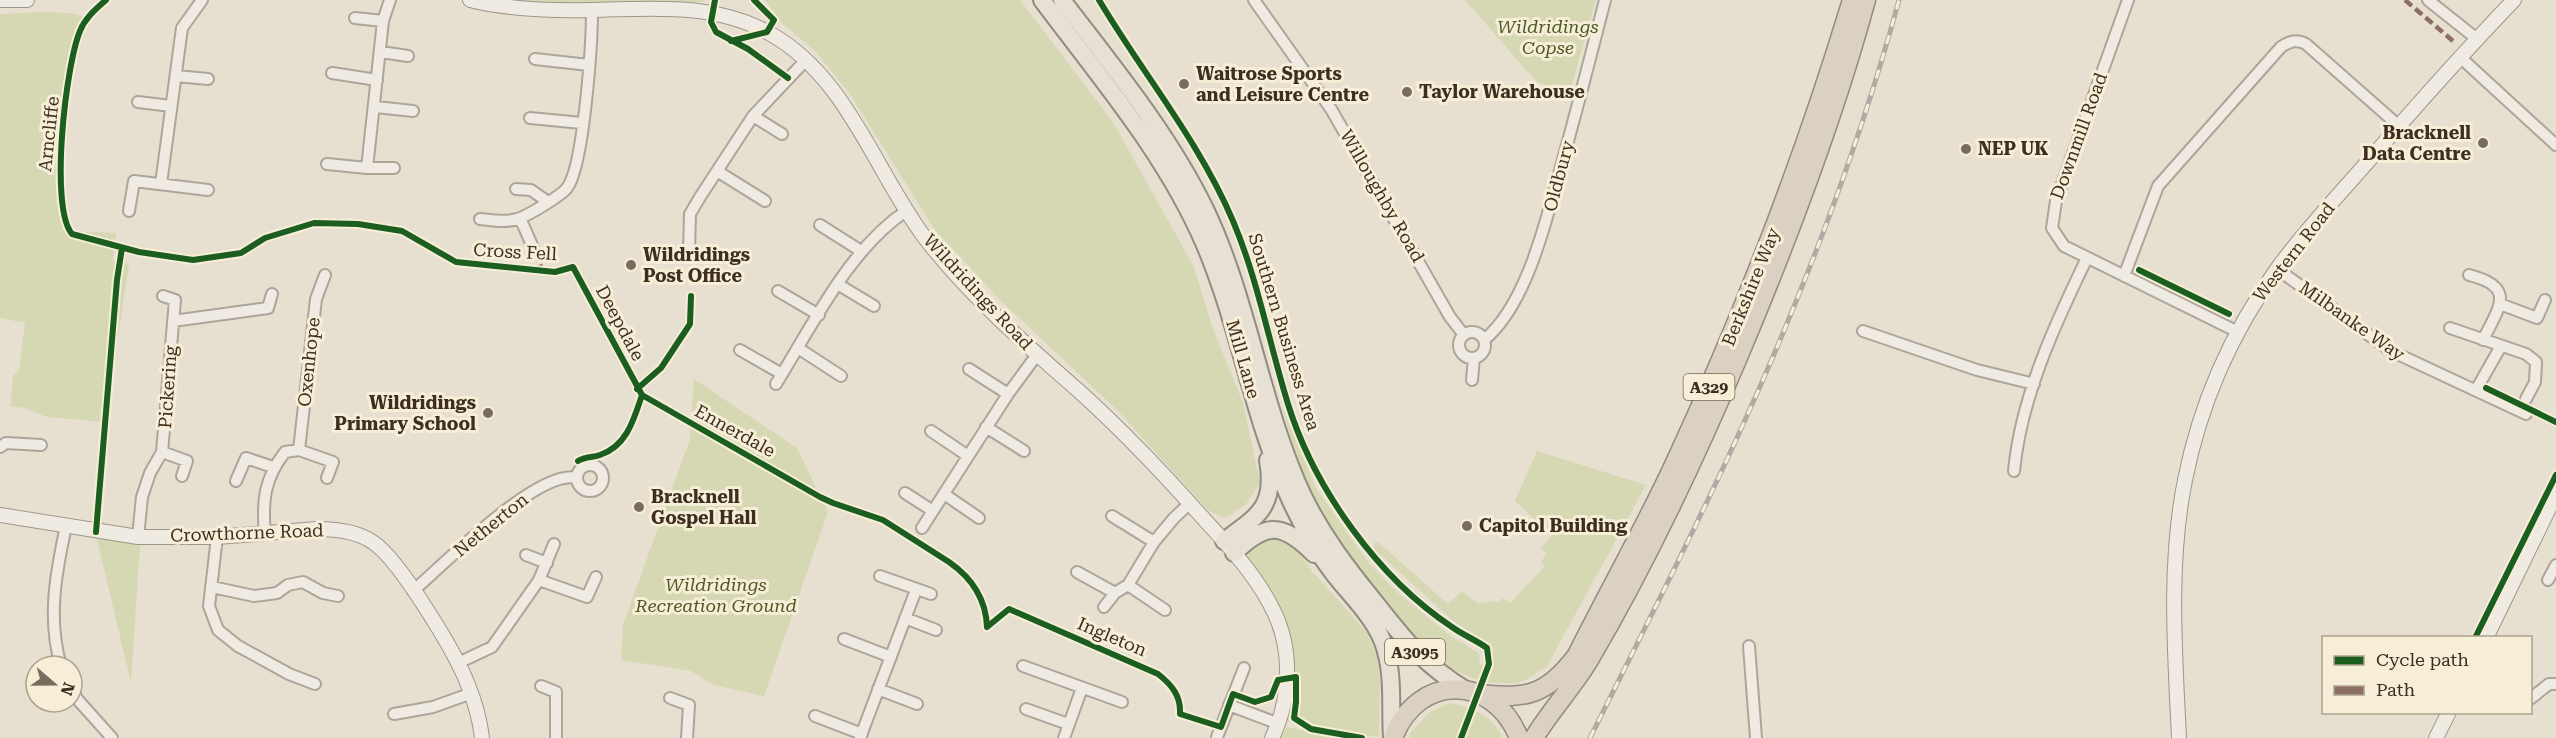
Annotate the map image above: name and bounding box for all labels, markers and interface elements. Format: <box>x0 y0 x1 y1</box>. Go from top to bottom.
park label: Wildridings Copse <box>1497 16 1599 58</box>
place label: Waitrose Sports and Leisure Centre <box>1196 63 1369 105</box>
street label: Downmill Road <box>2046 69 2111 202</box>
marker: Waitrose Sports and Leisure Centre <box>1177 77 1191 91</box>
place label: Taylor Warehouse <box>1419 81 1585 102</box>
marker: Taylor Warehouse <box>1400 85 1414 99</box>
street label: Arncliffe <box>34 95 63 173</box>
place label: Bracknell Data Centre <box>2362 122 2471 164</box>
street label: Willoughby Road <box>1336 126 1429 266</box>
marker: Bracknell Data Centre <box>2476 136 2490 150</box>
street label: Oldbury <box>1539 138 1578 214</box>
place label: NEP UK <box>1978 138 2049 159</box>
marker: NEP UK <box>1959 142 1973 156</box>
street label: Western Road <box>2248 198 2339 305</box>
street label: Berkshire Way <box>1717 224 1784 349</box>
street label: Wildridings Road <box>919 229 1038 354</box>
street label: Southern Business Area <box>1244 231 1325 433</box>
street label: Cross Fell <box>473 239 558 264</box>
place label: Wildridings Post Office <box>643 244 750 286</box>
marker: Wildridings Post Office <box>624 258 638 272</box>
street label: Milbanke Way <box>2296 276 2409 365</box>
street label: Deepdale <box>592 281 649 364</box>
street label: Oxenhope <box>293 316 324 408</box>
street label: Mill Lane <box>1222 317 1265 401</box>
street label: Pickering <box>154 344 181 429</box>
road number: A329 <box>1684 374 1734 400</box>
place label: Wildridings Primary School <box>334 392 476 434</box>
street label: Ennerdale <box>691 400 779 461</box>
marker: Wildridings Primary School <box>481 406 495 420</box>
place label: Bracknell Gospel Hall <box>651 486 756 528</box>
street label: Netherton <box>449 488 532 561</box>
marker: Bracknell Gospel Hall <box>632 500 646 514</box>
place label: Capitol Building <box>1479 515 1628 536</box>
street label: Crowthorne Road <box>170 519 324 546</box>
marker: Capitol Building <box>1460 519 1474 533</box>
park label: Wildridings Recreation Ground <box>634 574 797 616</box>
street label: Ingleton <box>1074 613 1150 661</box>
legend <box>2322 636 2532 714</box>
road number: A3095 <box>1385 639 1445 665</box>
text: Cycle path <box>2376 649 2469 670</box>
north arrow <box>24 654 84 714</box>
text: Path <box>2376 679 2415 700</box>
text: N <box>57 680 79 698</box>

